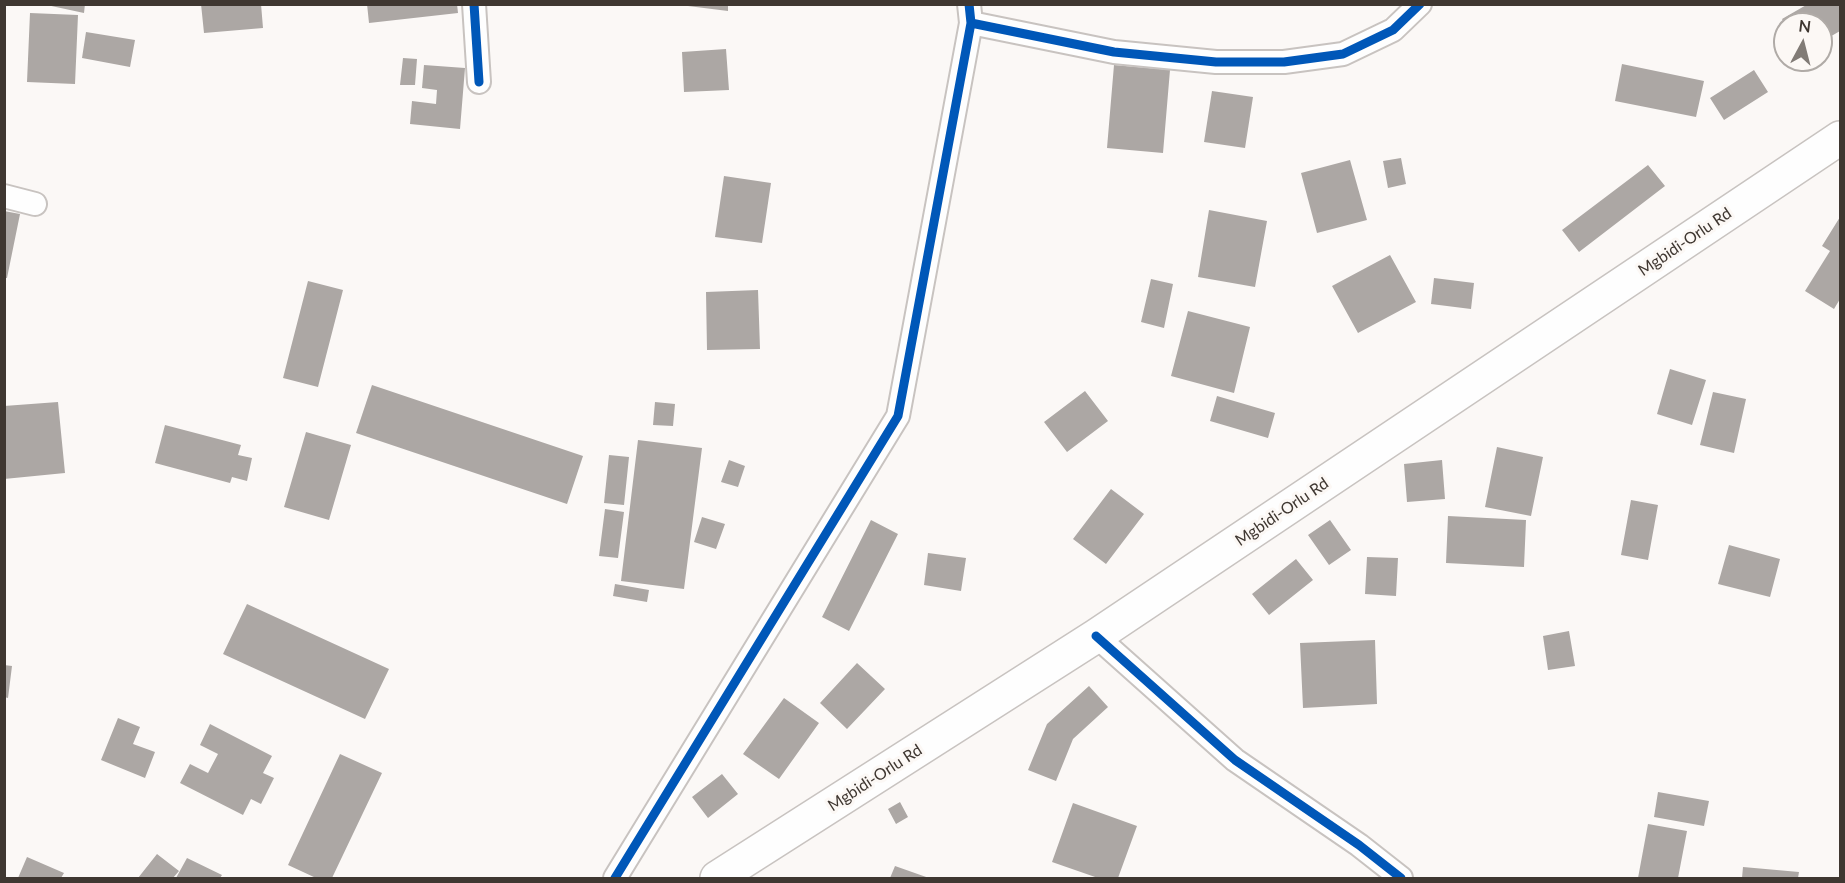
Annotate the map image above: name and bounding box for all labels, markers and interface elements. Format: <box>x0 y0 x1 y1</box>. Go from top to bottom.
north arrow <box>1773 12 1833 72</box>
text: N <box>1798 15 1812 36</box>
street label: Mgbidi-Orlu Rd <box>1635 204 1735 280</box>
street label: Mgbidi-Orlu Rd <box>1232 474 1332 550</box>
street label: Mgbidi-Orlu Rd <box>824 740 926 816</box>

